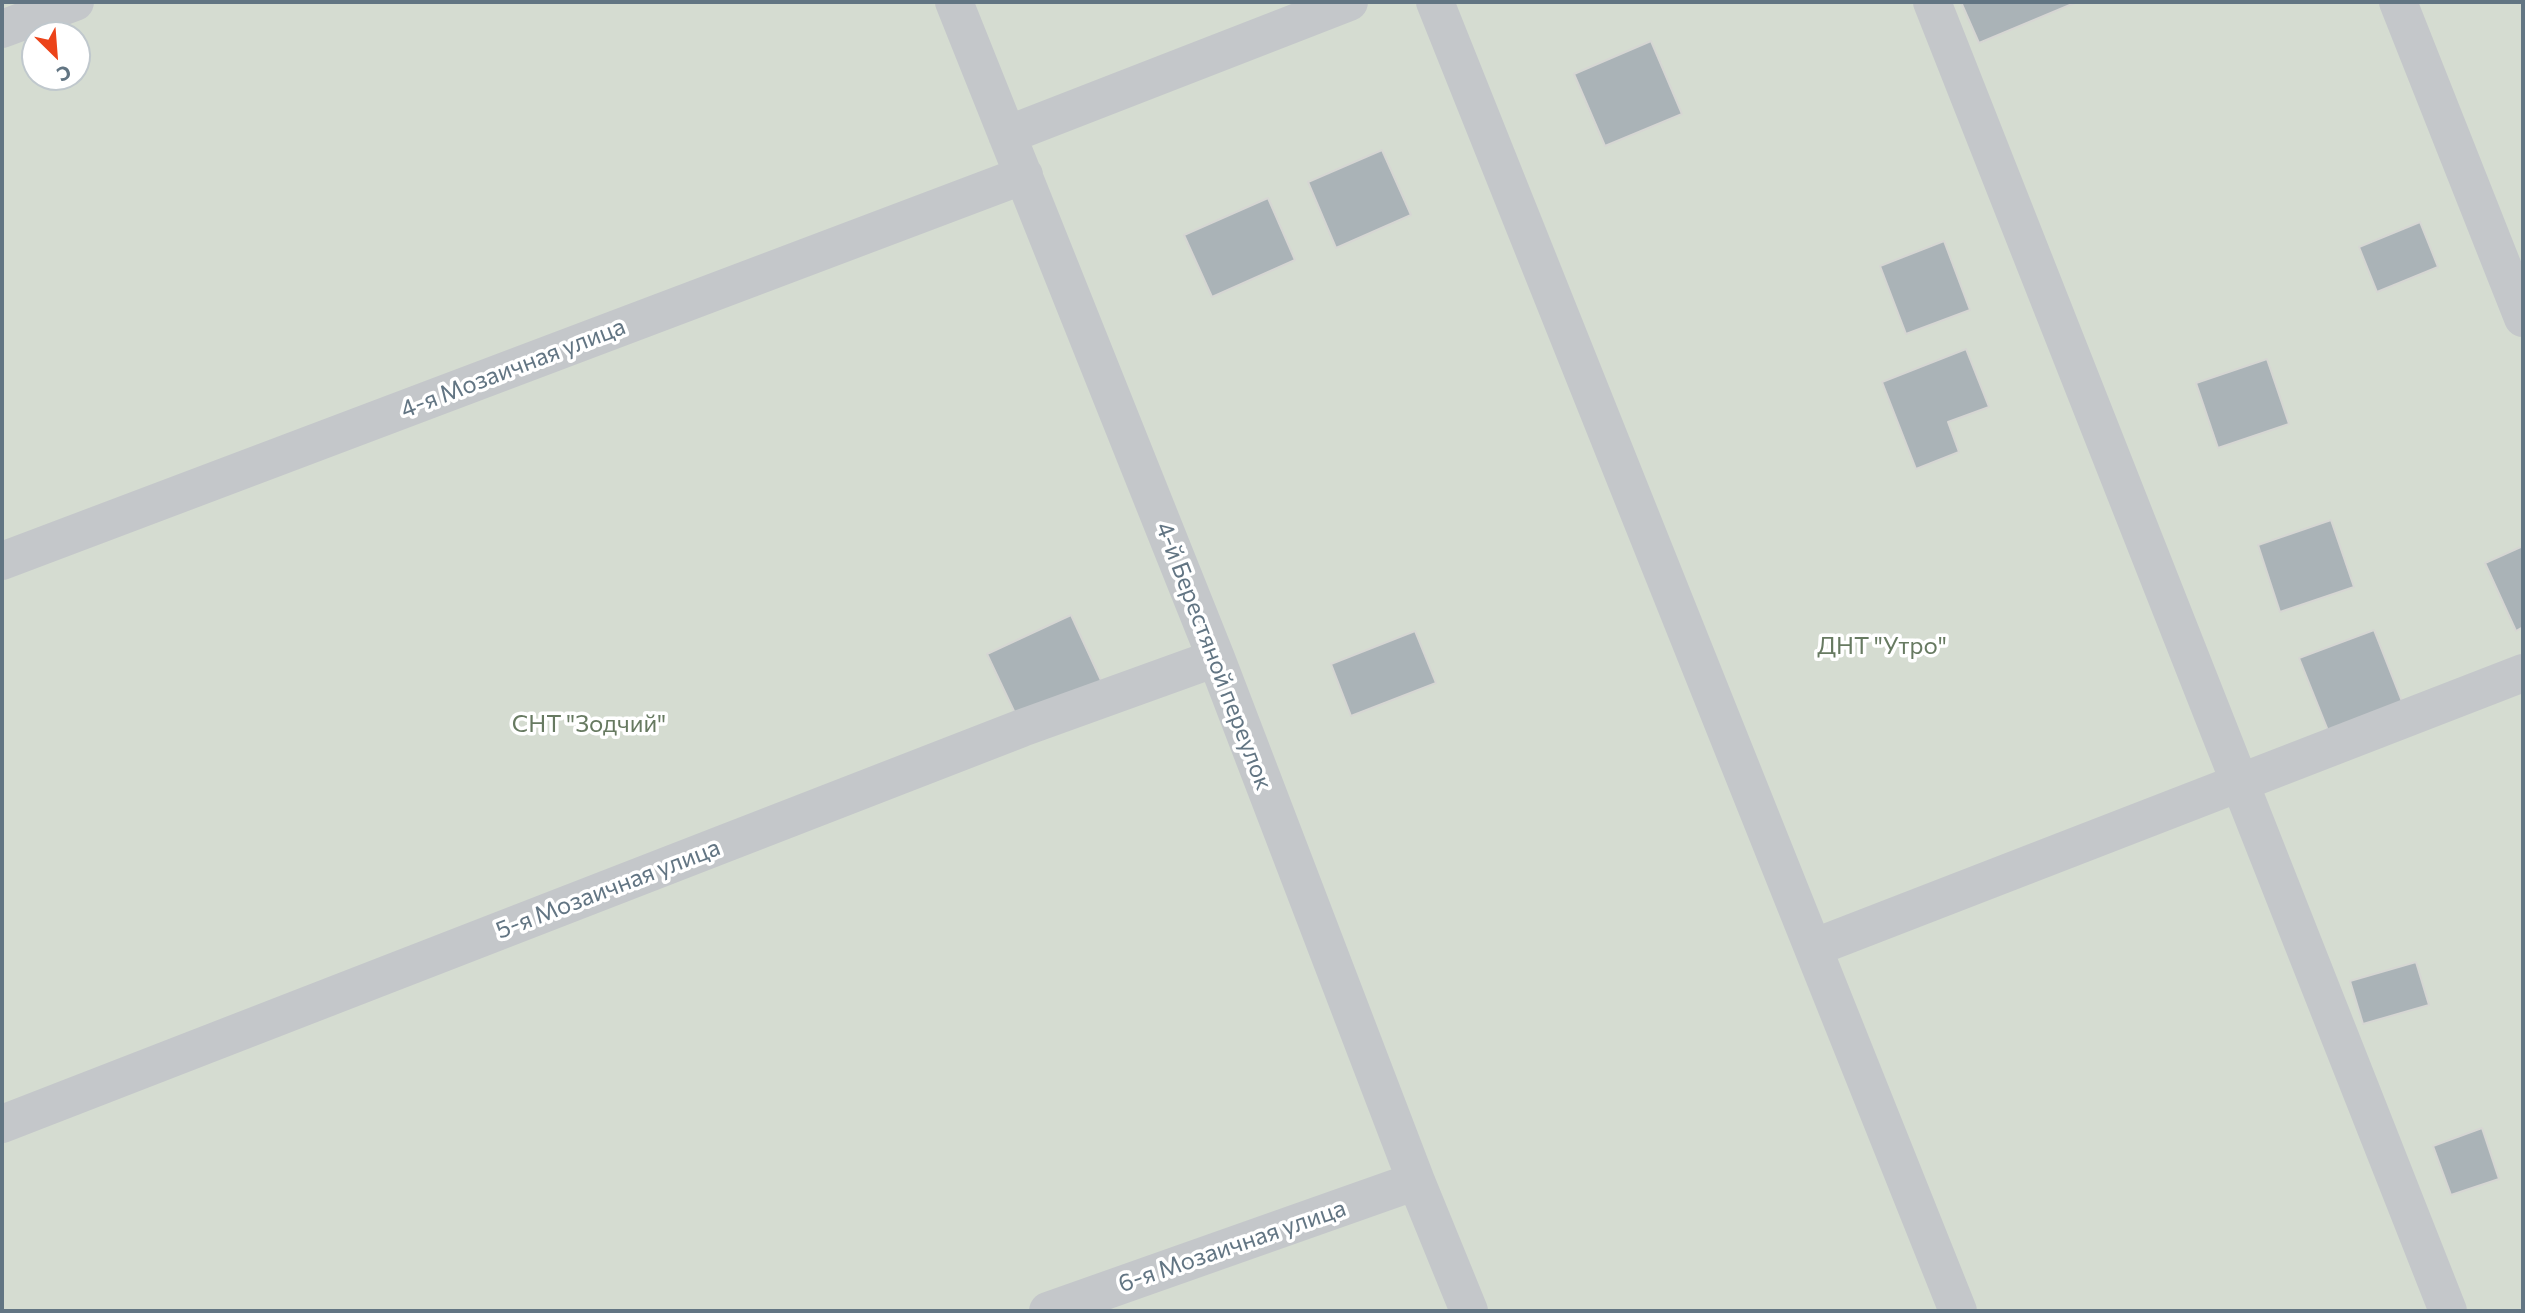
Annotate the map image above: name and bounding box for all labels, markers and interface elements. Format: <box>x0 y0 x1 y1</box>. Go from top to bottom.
north arrow <box>21 21 91 91</box>
text: С <box>53 61 75 87</box>
street label: 4-я Мозаичная улица <box>396 312 630 424</box>
street label: 4-й Берестяной переулок <box>1150 518 1278 794</box>
park label: ДНТ "Утро" <box>1817 632 1947 660</box>
park label: СНТ "Зодчий" <box>512 710 666 738</box>
street label: 5-я Мозаичная улица <box>492 833 724 945</box>
street label: 6-я Мозаичная улица <box>1114 1194 1350 1298</box>

